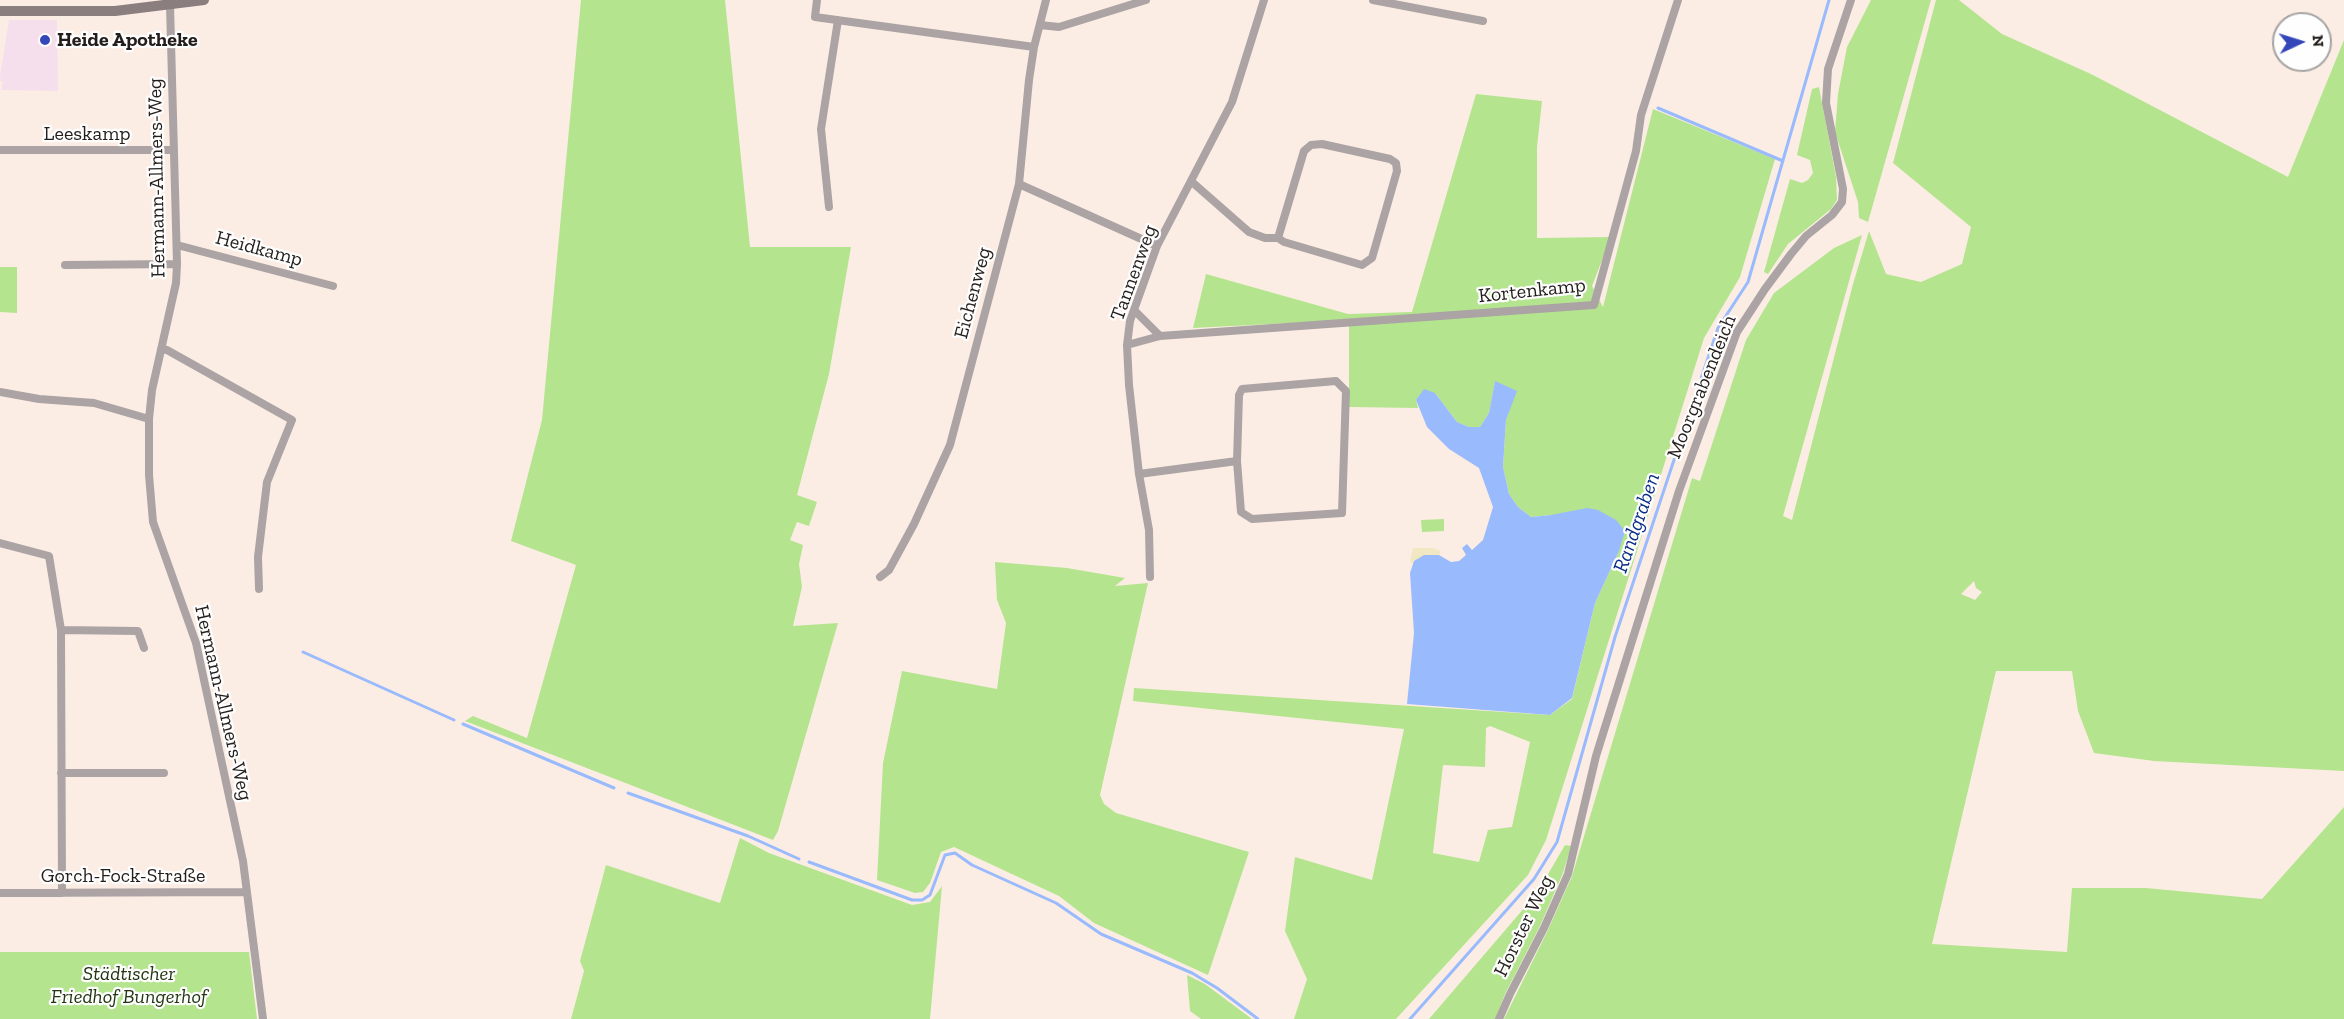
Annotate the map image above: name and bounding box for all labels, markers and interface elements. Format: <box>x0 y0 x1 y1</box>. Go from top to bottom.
north arrow <box>2272 12 2332 72</box>
place label: Heide Apotheke <box>57 28 198 52</box>
marker: Heide Apotheke <box>38 33 52 47</box>
text: N <box>2309 34 2328 48</box>
street label: Hermann-Allmers-Weg <box>143 78 171 278</box>
street label: Leeskamp <box>44 122 130 146</box>
street label: Tannenweg <box>1106 222 1162 324</box>
street label: Heidkamp <box>213 226 305 272</box>
street label: Eichenweg <box>949 245 997 341</box>
street label: Kortenkamp <box>1477 273 1587 309</box>
street label: Moorgrabendeich <box>1662 312 1742 462</box>
water label: Randgraben <box>1608 470 1666 576</box>
street label: Hermann-Allmers-Weg <box>189 603 257 803</box>
street label: Gorch-Fock-Straße <box>41 864 205 888</box>
street label: Horster Weg <box>1489 871 1559 981</box>
park label: Städtischer Friedhof Bungerhof <box>51 962 207 1009</box>

